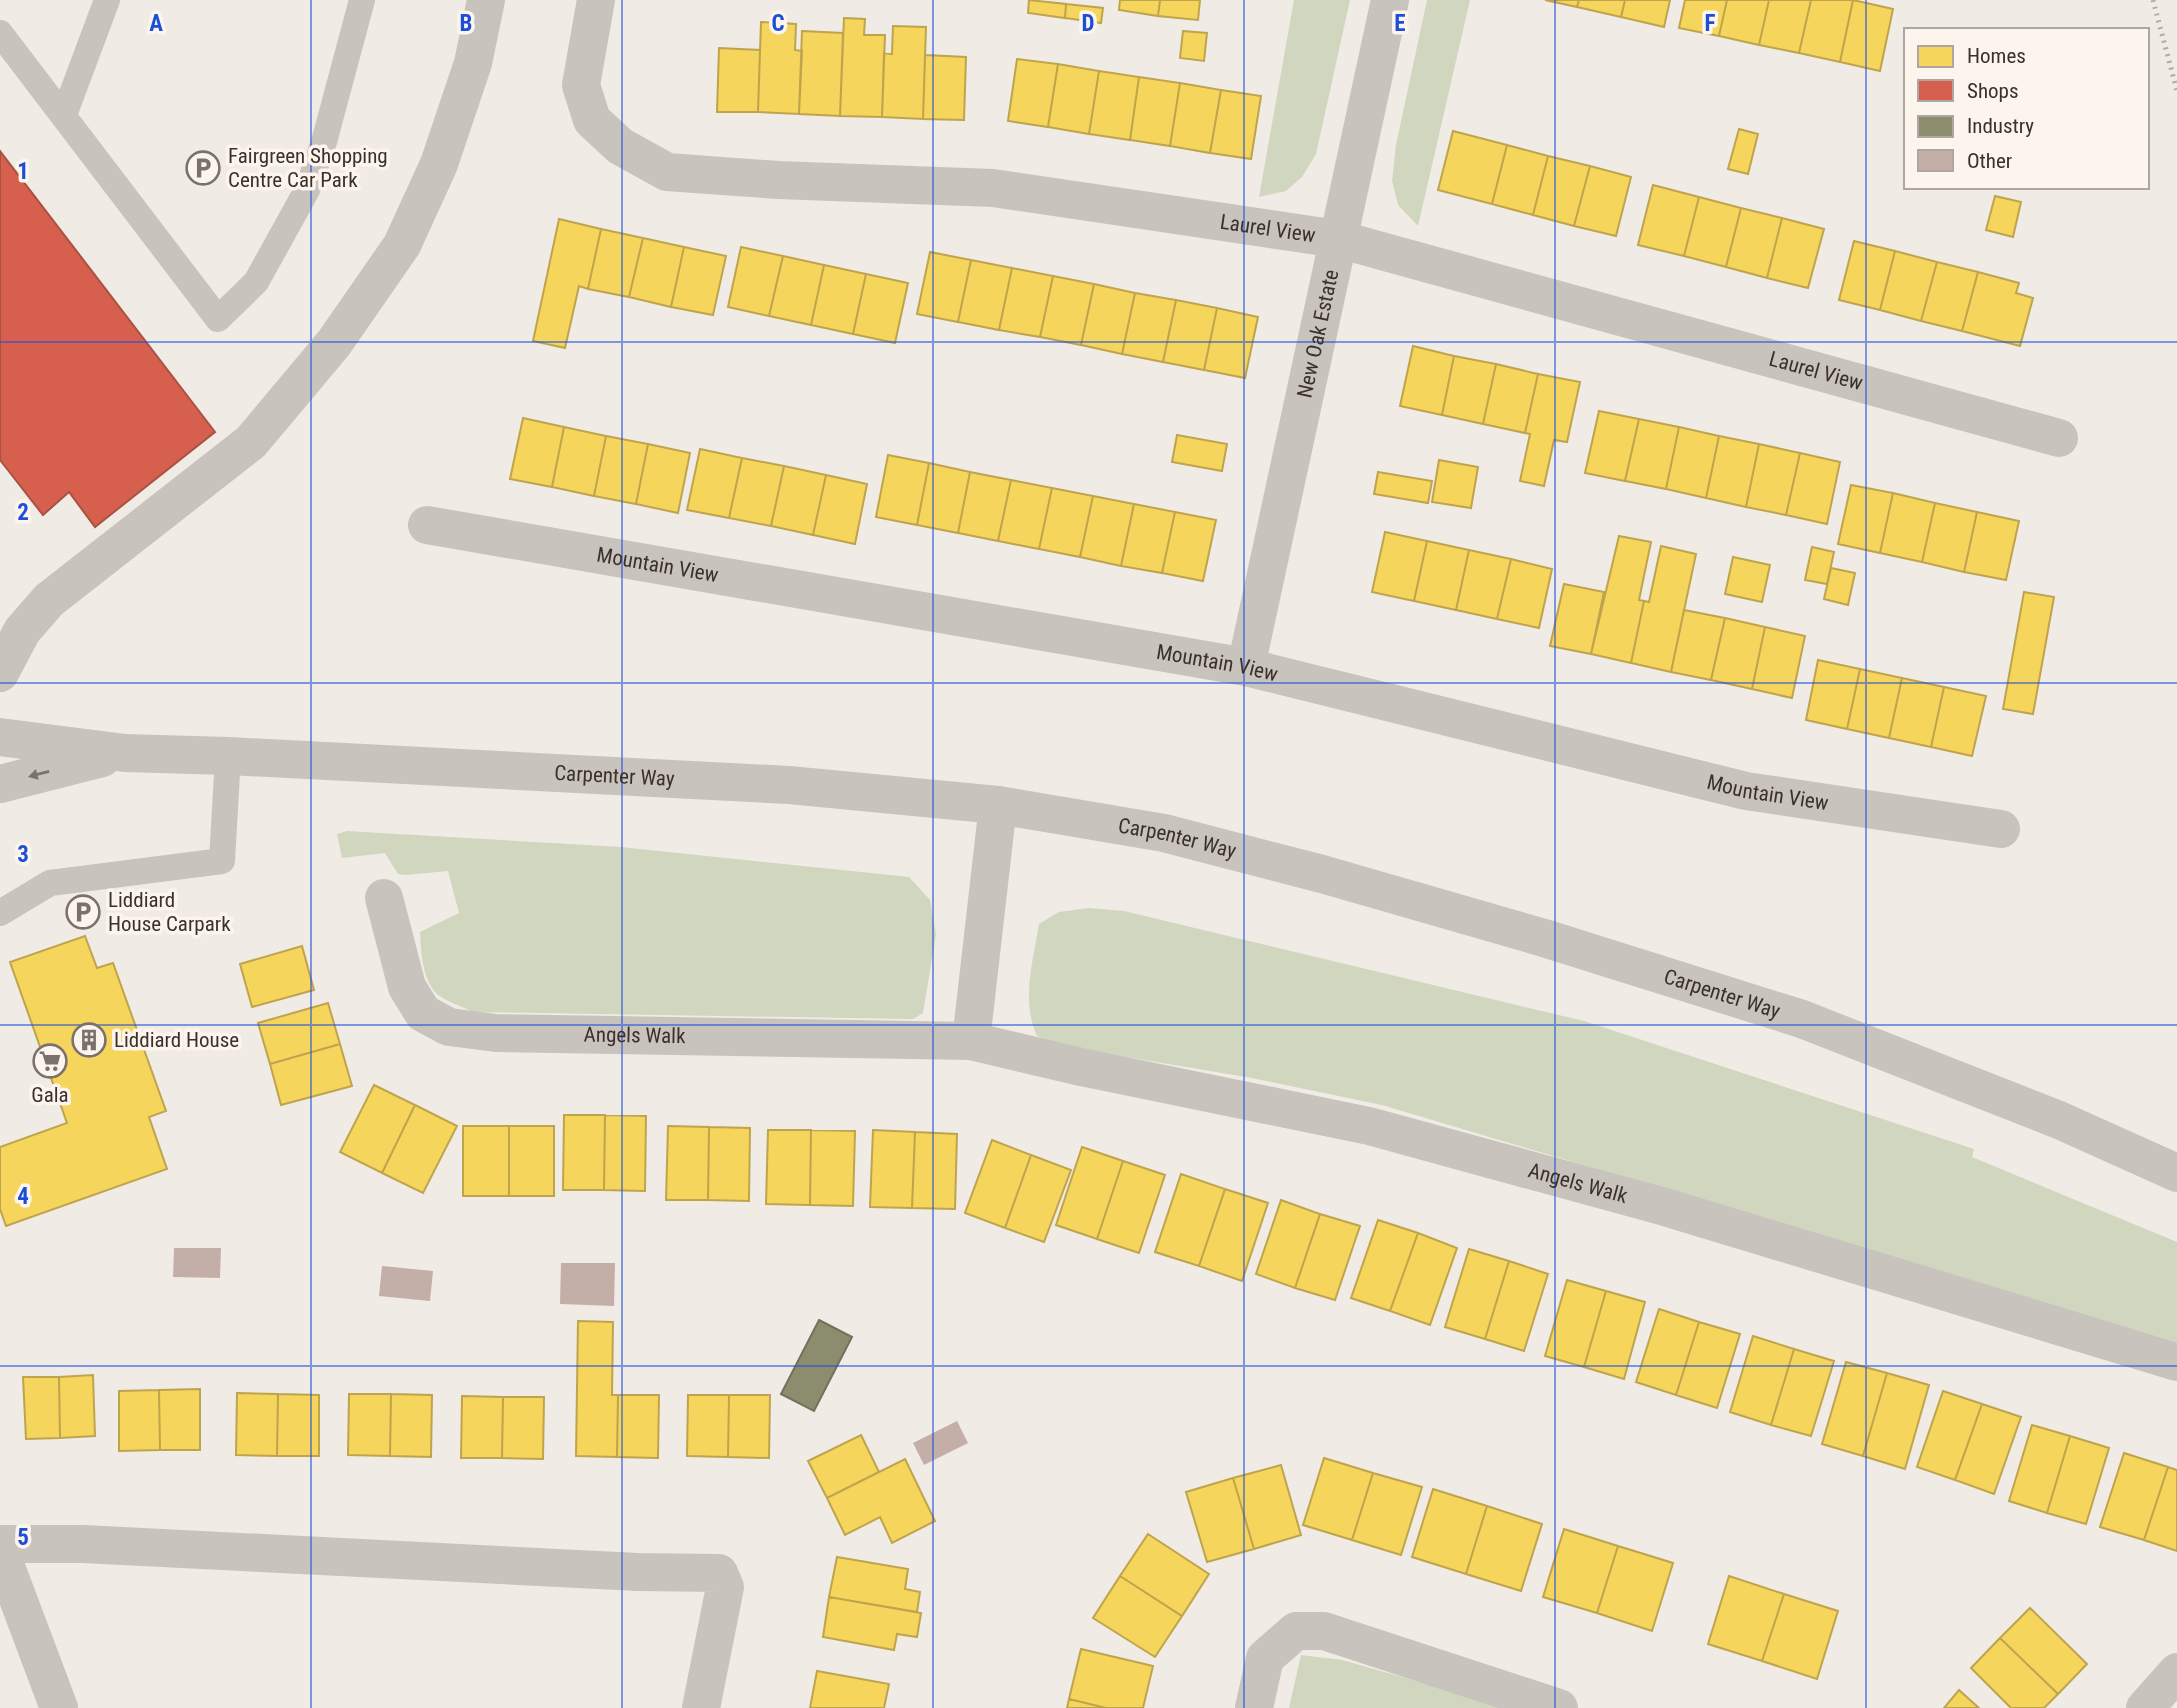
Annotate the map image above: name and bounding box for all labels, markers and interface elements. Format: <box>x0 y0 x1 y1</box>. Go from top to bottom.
text: A <box>149 10 163 37</box>
text: B <box>460 10 472 37</box>
text: C <box>771 10 785 37</box>
text: D <box>1082 10 1095 37</box>
text: E <box>1394 10 1406 37</box>
text: F <box>1705 10 1716 37</box>
legend <box>1904 28 2149 189</box>
text: Homes <box>1967 44 2026 68</box>
text: Shops <box>1967 79 2019 103</box>
text: Industry <box>1967 114 2034 138</box>
place label: Fairgreen Shopping Centre Car Park <box>228 144 388 192</box>
parking icon: Fairgreen Shopping Centre Car Park <box>184 149 222 187</box>
text: Other <box>1967 149 2012 173</box>
text: 1 <box>17 158 29 185</box>
street label: Laurel View <box>1218 210 1317 248</box>
street label: New Oak Estate <box>1292 267 1344 400</box>
street label: Laurel View <box>1767 347 1866 395</box>
text: 2 <box>17 499 29 526</box>
street label: Mountain View <box>595 543 721 587</box>
street label: Mountain View <box>1155 640 1281 686</box>
street label: Carpenter Way <box>554 761 675 791</box>
one-way arrow <box>27 769 49 780</box>
street label: Mountain View <box>1704 770 1830 815</box>
street label: Carpenter Way <box>1116 813 1239 863</box>
text: 3 <box>17 841 29 868</box>
place label: Liddiard House Carpark <box>108 888 231 936</box>
parking icon: Liddiard House Carpark <box>64 893 102 931</box>
street label: Carpenter Way <box>1661 964 1783 1023</box>
building icon: Liddiard House <box>70 1021 108 1059</box>
street label: Angels Walk <box>584 1022 686 1048</box>
place label: Liddiard House <box>114 1028 239 1052</box>
supermarket icon: Gala <box>31 1042 69 1080</box>
place label: Gala <box>31 1083 69 1107</box>
street label: Angels Walk <box>1526 1158 1631 1208</box>
text: 4 <box>17 1183 29 1210</box>
text: 5 <box>17 1524 29 1551</box>

